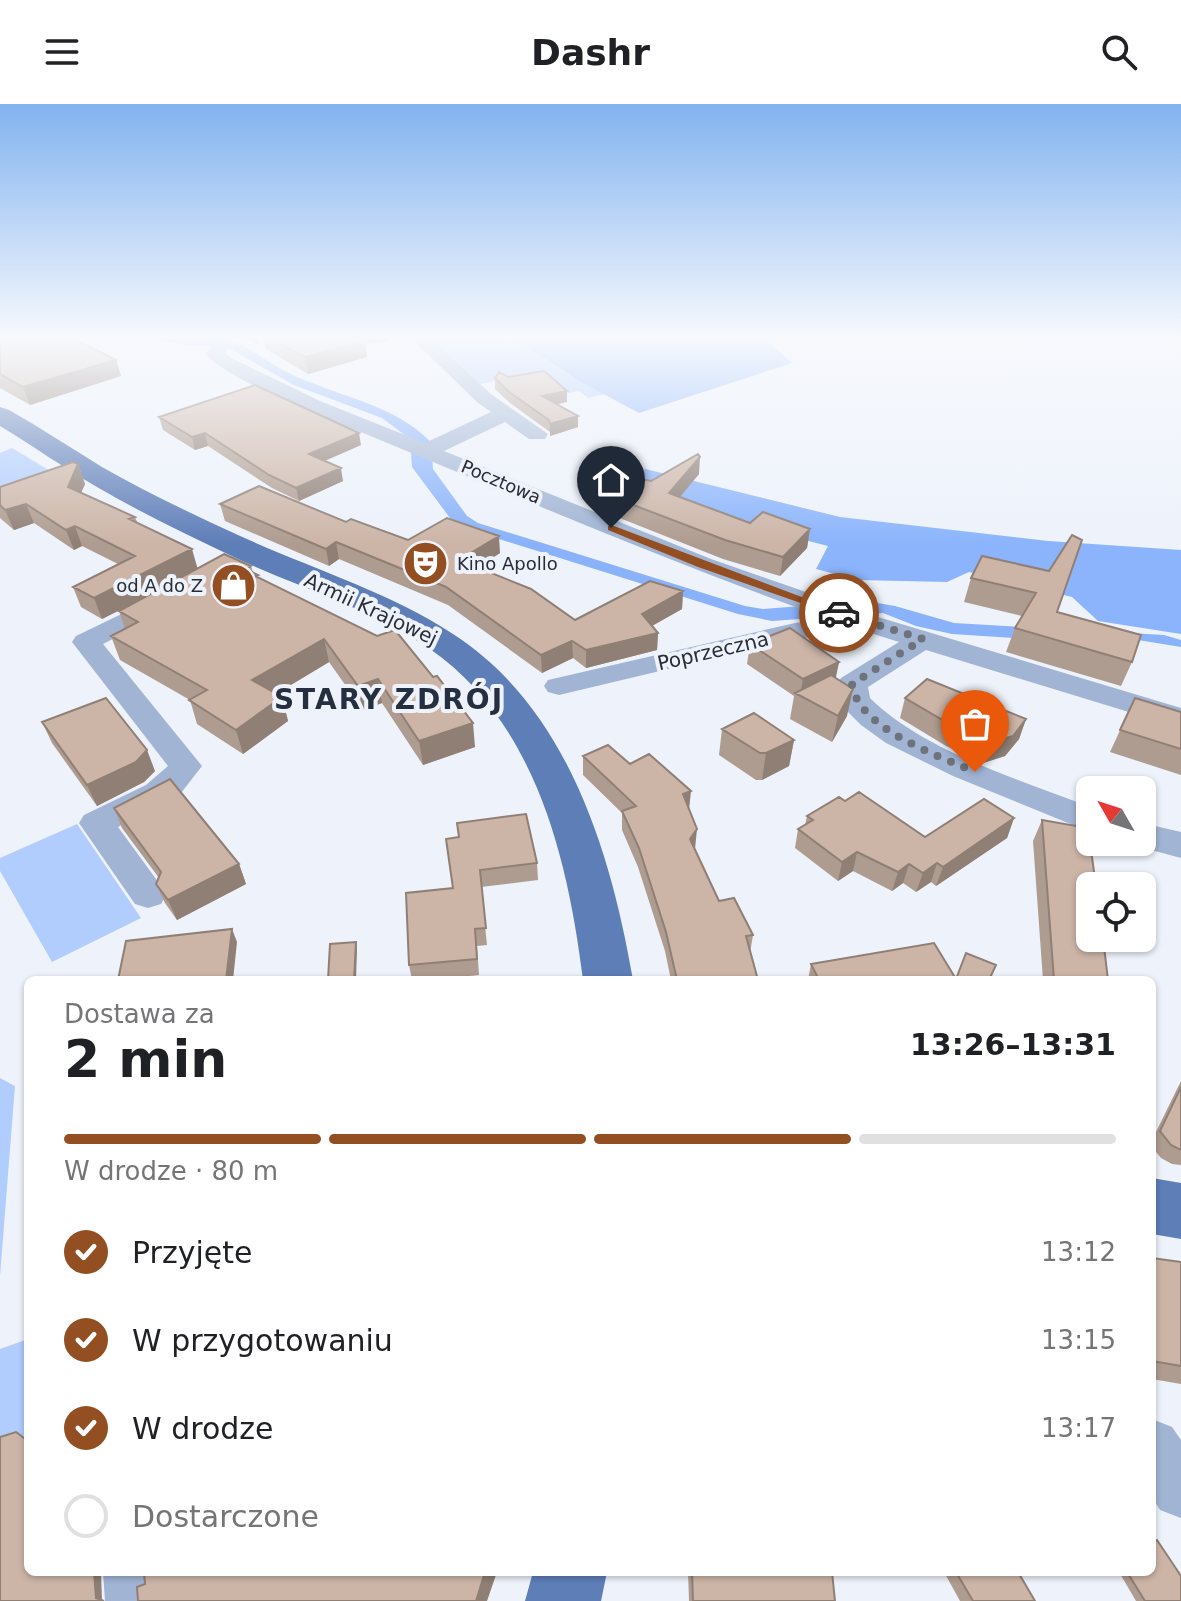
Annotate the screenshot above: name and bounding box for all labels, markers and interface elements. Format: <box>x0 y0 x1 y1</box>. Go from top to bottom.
icon: menu <box>40 30 84 74</box>
icon: search <box>1097 30 1141 74</box>
text: Dashr <box>531 32 650 73</box>
pin <box>577 446 645 528</box>
street label: Pocztowa <box>458 455 544 508</box>
icon: home <box>589 458 633 502</box>
theatre icon: Kino Apollo <box>402 540 450 588</box>
place label: Kino Apollo <box>457 553 558 574</box>
shop icon: od A do Z <box>210 562 258 610</box>
street label: Armii Krajowej <box>301 568 441 650</box>
courier <box>799 573 879 653</box>
place label: od A do Z <box>116 575 203 596</box>
icon: car <box>817 591 861 635</box>
street label: Poprzeczna <box>655 627 771 675</box>
district label: STARY ZDRÓJ <box>274 682 504 716</box>
pin <box>941 690 1009 772</box>
icon: bag <box>953 702 997 746</box>
north arrow <box>1076 776 1156 856</box>
map controls <box>1076 776 1156 952</box>
button: locate <box>1076 872 1156 952</box>
text: Dostawa za <box>64 999 215 1029</box>
text: 13:26–13:31 <box>910 1027 1116 1062</box>
text: 2 min <box>64 1029 227 1089</box>
text: W drodze · 80 m <box>64 1156 278 1186</box>
icon: check <box>64 1230 108 1274</box>
text: Przyjęte <box>132 1235 252 1270</box>
text: 13:12 <box>1041 1237 1116 1267</box>
icon: check <box>64 1318 108 1362</box>
text: W przygotowaniu <box>132 1323 393 1358</box>
text: 13:15 <box>1041 1325 1116 1355</box>
icon: check <box>64 1406 108 1450</box>
text: W drodze <box>132 1411 274 1446</box>
text: 13:17 <box>1041 1413 1116 1443</box>
text: Dostarczone <box>132 1499 319 1534</box>

